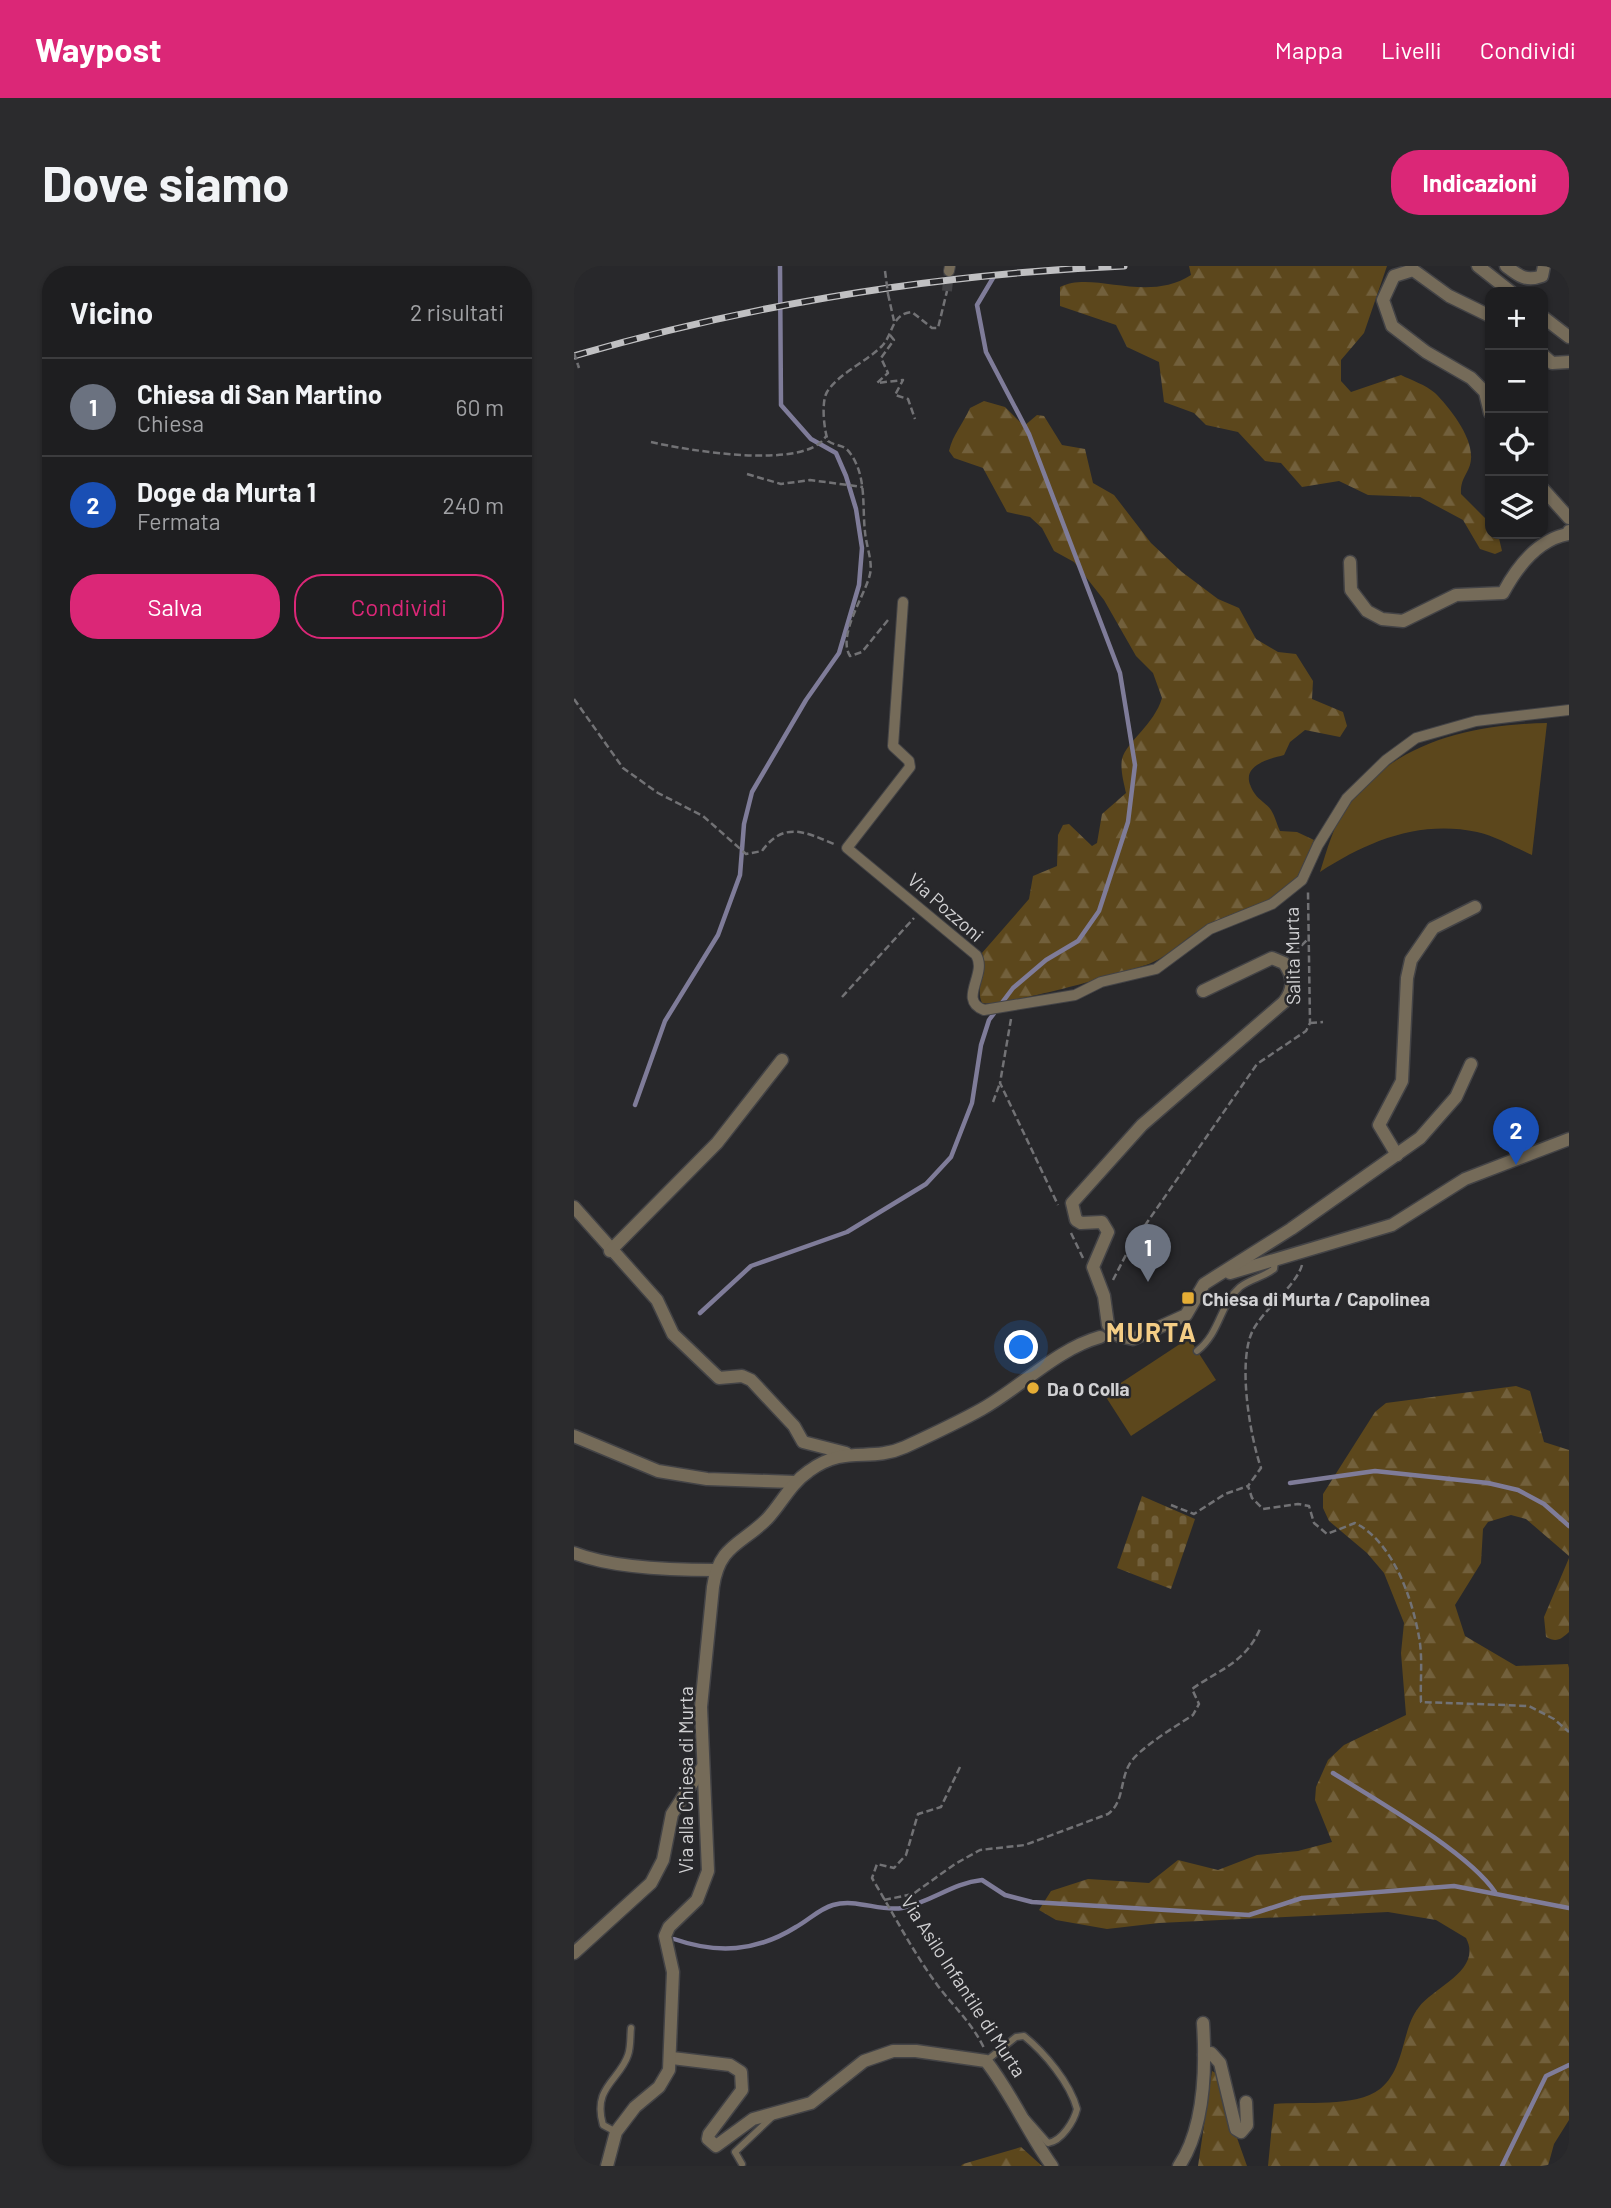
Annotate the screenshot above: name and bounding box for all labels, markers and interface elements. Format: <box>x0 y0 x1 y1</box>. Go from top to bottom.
text: Waypost <box>35 29 162 69</box>
text: Mappa <box>1275 35 1343 64</box>
text: Livelli <box>1381 35 1442 64</box>
text: Condividi <box>1480 35 1576 64</box>
button: Indicazioni <box>1391 150 1569 215</box>
text: Dove siamo <box>42 153 290 212</box>
map controls <box>1485 287 1548 539</box>
button: + <box>1485 287 1548 350</box>
text: Vicino <box>70 294 153 330</box>
text: 2 risultati <box>410 298 504 326</box>
button: − <box>1485 350 1548 413</box>
text: Chiesa di San Martino <box>137 378 382 409</box>
text: 1 <box>89 393 97 421</box>
text: 60 m <box>456 393 504 421</box>
text: Chiesa <box>137 409 204 437</box>
button: locate <box>1485 413 1548 476</box>
text: Doge da Murta 1 <box>137 476 316 507</box>
button: layers <box>1485 476 1548 539</box>
text: 2 <box>87 491 99 519</box>
text: 240 m <box>442 491 504 519</box>
text: Fermata <box>137 507 221 535</box>
button: Salva <box>70 574 280 639</box>
button: Condividi <box>294 574 504 639</box>
street label: Via Pozzoni <box>903 868 989 946</box>
street label: Salita Murta <box>1280 907 1304 1005</box>
pin: 2 <box>1493 1107 1539 1165</box>
pin: 1 <box>1125 1224 1171 1282</box>
place label: Chiesa di Murta / Capolinea <box>1202 1287 1430 1310</box>
marker: Chiesa di Murta / Capolinea <box>1180 1290 1196 1306</box>
district label: MURTA <box>1106 1316 1198 1347</box>
your location <box>1004 1330 1038 1364</box>
place label: Da O Colla <box>1047 1377 1130 1400</box>
marker: Da O Colla <box>1025 1380 1041 1396</box>
street label: Via alla Chiesa di Murta <box>674 1686 697 1874</box>
street label: Via Asilo Infantile di Murta <box>897 1891 1031 2081</box>

